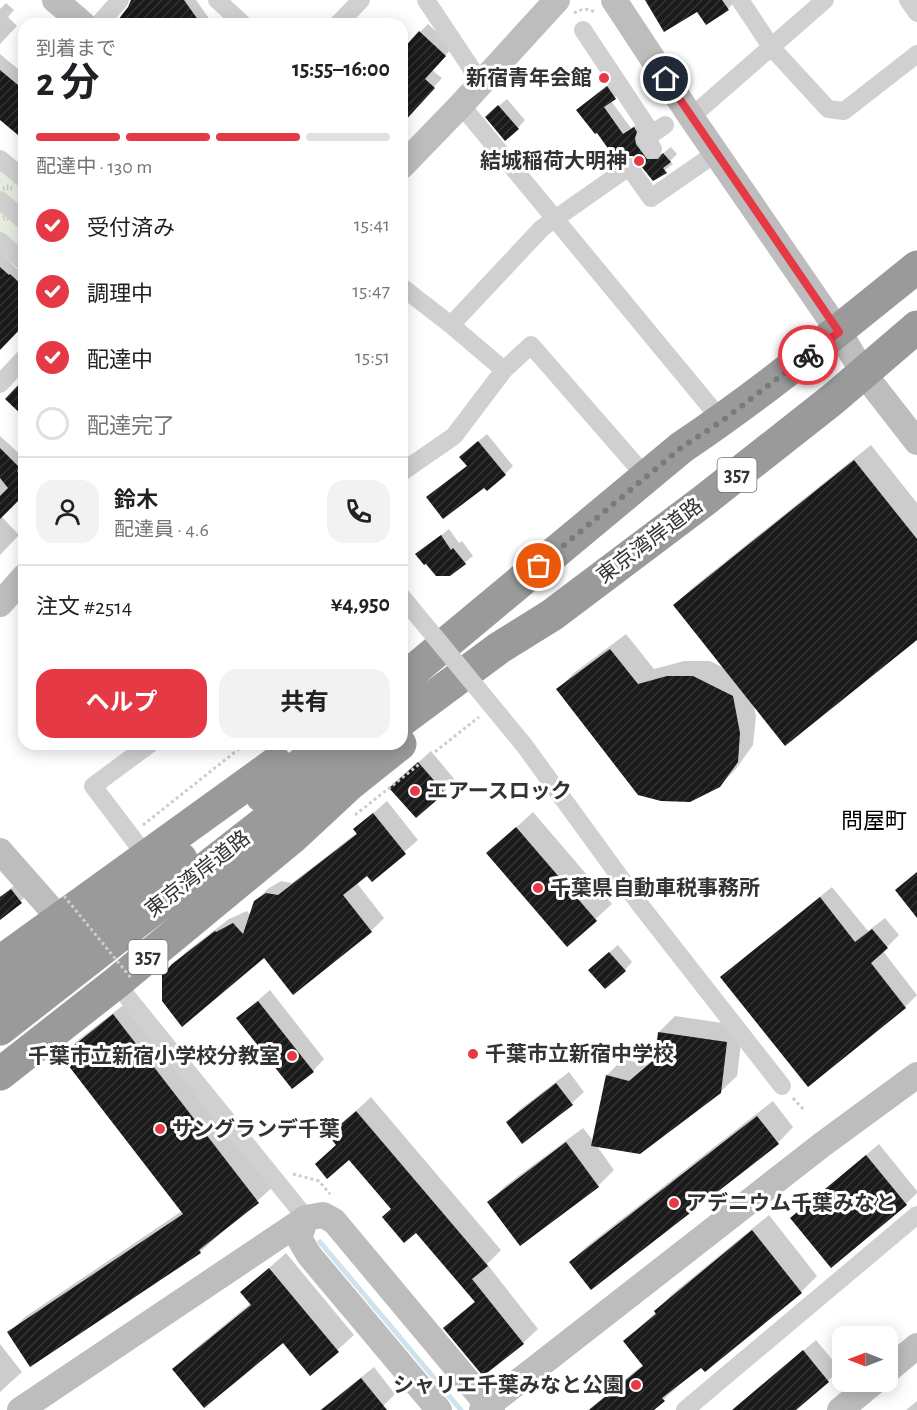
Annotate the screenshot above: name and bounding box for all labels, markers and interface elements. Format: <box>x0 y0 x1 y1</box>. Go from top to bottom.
text: 到着まで <box>36 39 116 59</box>
pin <box>640 53 691 104</box>
text: 15:55–16:00 <box>292 58 390 80</box>
icon: home <box>649 62 682 95</box>
text: 2 分 <box>36 64 99 103</box>
place label: 新宿青年会館 <box>466 67 592 89</box>
marker: 新宿青年会館 <box>597 71 611 85</box>
place label: 結城稲荷大明神 <box>480 149 627 172</box>
marker: 結城稲荷大明神 <box>632 154 646 168</box>
text: 配達中 · 130 m <box>36 157 152 177</box>
icon: check <box>36 209 69 242</box>
text: 15:41 <box>354 215 390 235</box>
text: 受付済み <box>87 217 175 239</box>
icon: check <box>36 275 69 308</box>
text: 15:47 <box>352 281 390 301</box>
text: 調理中 <box>87 283 153 305</box>
courier <box>778 325 838 385</box>
icon: bike <box>792 339 825 372</box>
icon: check <box>36 341 69 374</box>
text: 15:51 <box>355 347 390 367</box>
text: 配達中 <box>87 349 153 371</box>
text: 配達完了 <box>87 415 175 437</box>
road number: 357 <box>718 458 756 492</box>
button: person <box>36 480 99 543</box>
button: phone <box>327 480 390 543</box>
text: 鈴木 <box>114 489 158 511</box>
street label: 東京湾岸道路 <box>593 494 707 587</box>
text: 配達員 · 4.6 <box>114 520 209 540</box>
pin <box>513 540 564 591</box>
icon: bag <box>522 549 555 582</box>
text: ¥4,950 <box>331 593 390 615</box>
text: 注文 #2514 <box>36 596 132 618</box>
button: ヘルプ <box>36 669 207 738</box>
button: 共有 <box>219 669 390 738</box>
place label: エアースロック <box>427 780 572 802</box>
marker: エアースロック <box>408 784 422 798</box>
district label: 問屋町 <box>841 810 907 832</box>
street label: 東京湾岸道路 <box>141 826 254 921</box>
place label: 千葉県自動車税事務所 <box>550 877 760 899</box>
marker: 千葉県自動車税事務所 <box>531 881 545 895</box>
road number: 357 <box>128 940 168 974</box>
place label: 千葉市立新宿中学校 <box>485 1043 674 1065</box>
place label: 千葉市立新宿小学校分教室 <box>28 1045 280 1067</box>
marker: 千葉市立新宿中学校 <box>466 1047 480 1061</box>
marker: 千葉市立新宿小学校分教室 <box>285 1049 299 1063</box>
place label: サングランデ千葉 <box>172 1117 340 1140</box>
marker: サングランデ千葉 <box>153 1122 167 1136</box>
place label: アデニウム千葉みなと <box>686 1191 896 1214</box>
marker: アデニウム千葉みなと <box>667 1196 681 1210</box>
north arrow <box>832 1326 898 1392</box>
map controls <box>832 1326 898 1392</box>
place label: シャリエ千葉みなと公園 <box>393 1374 624 1396</box>
marker: シャリエ千葉みなと公園 <box>629 1378 643 1392</box>

